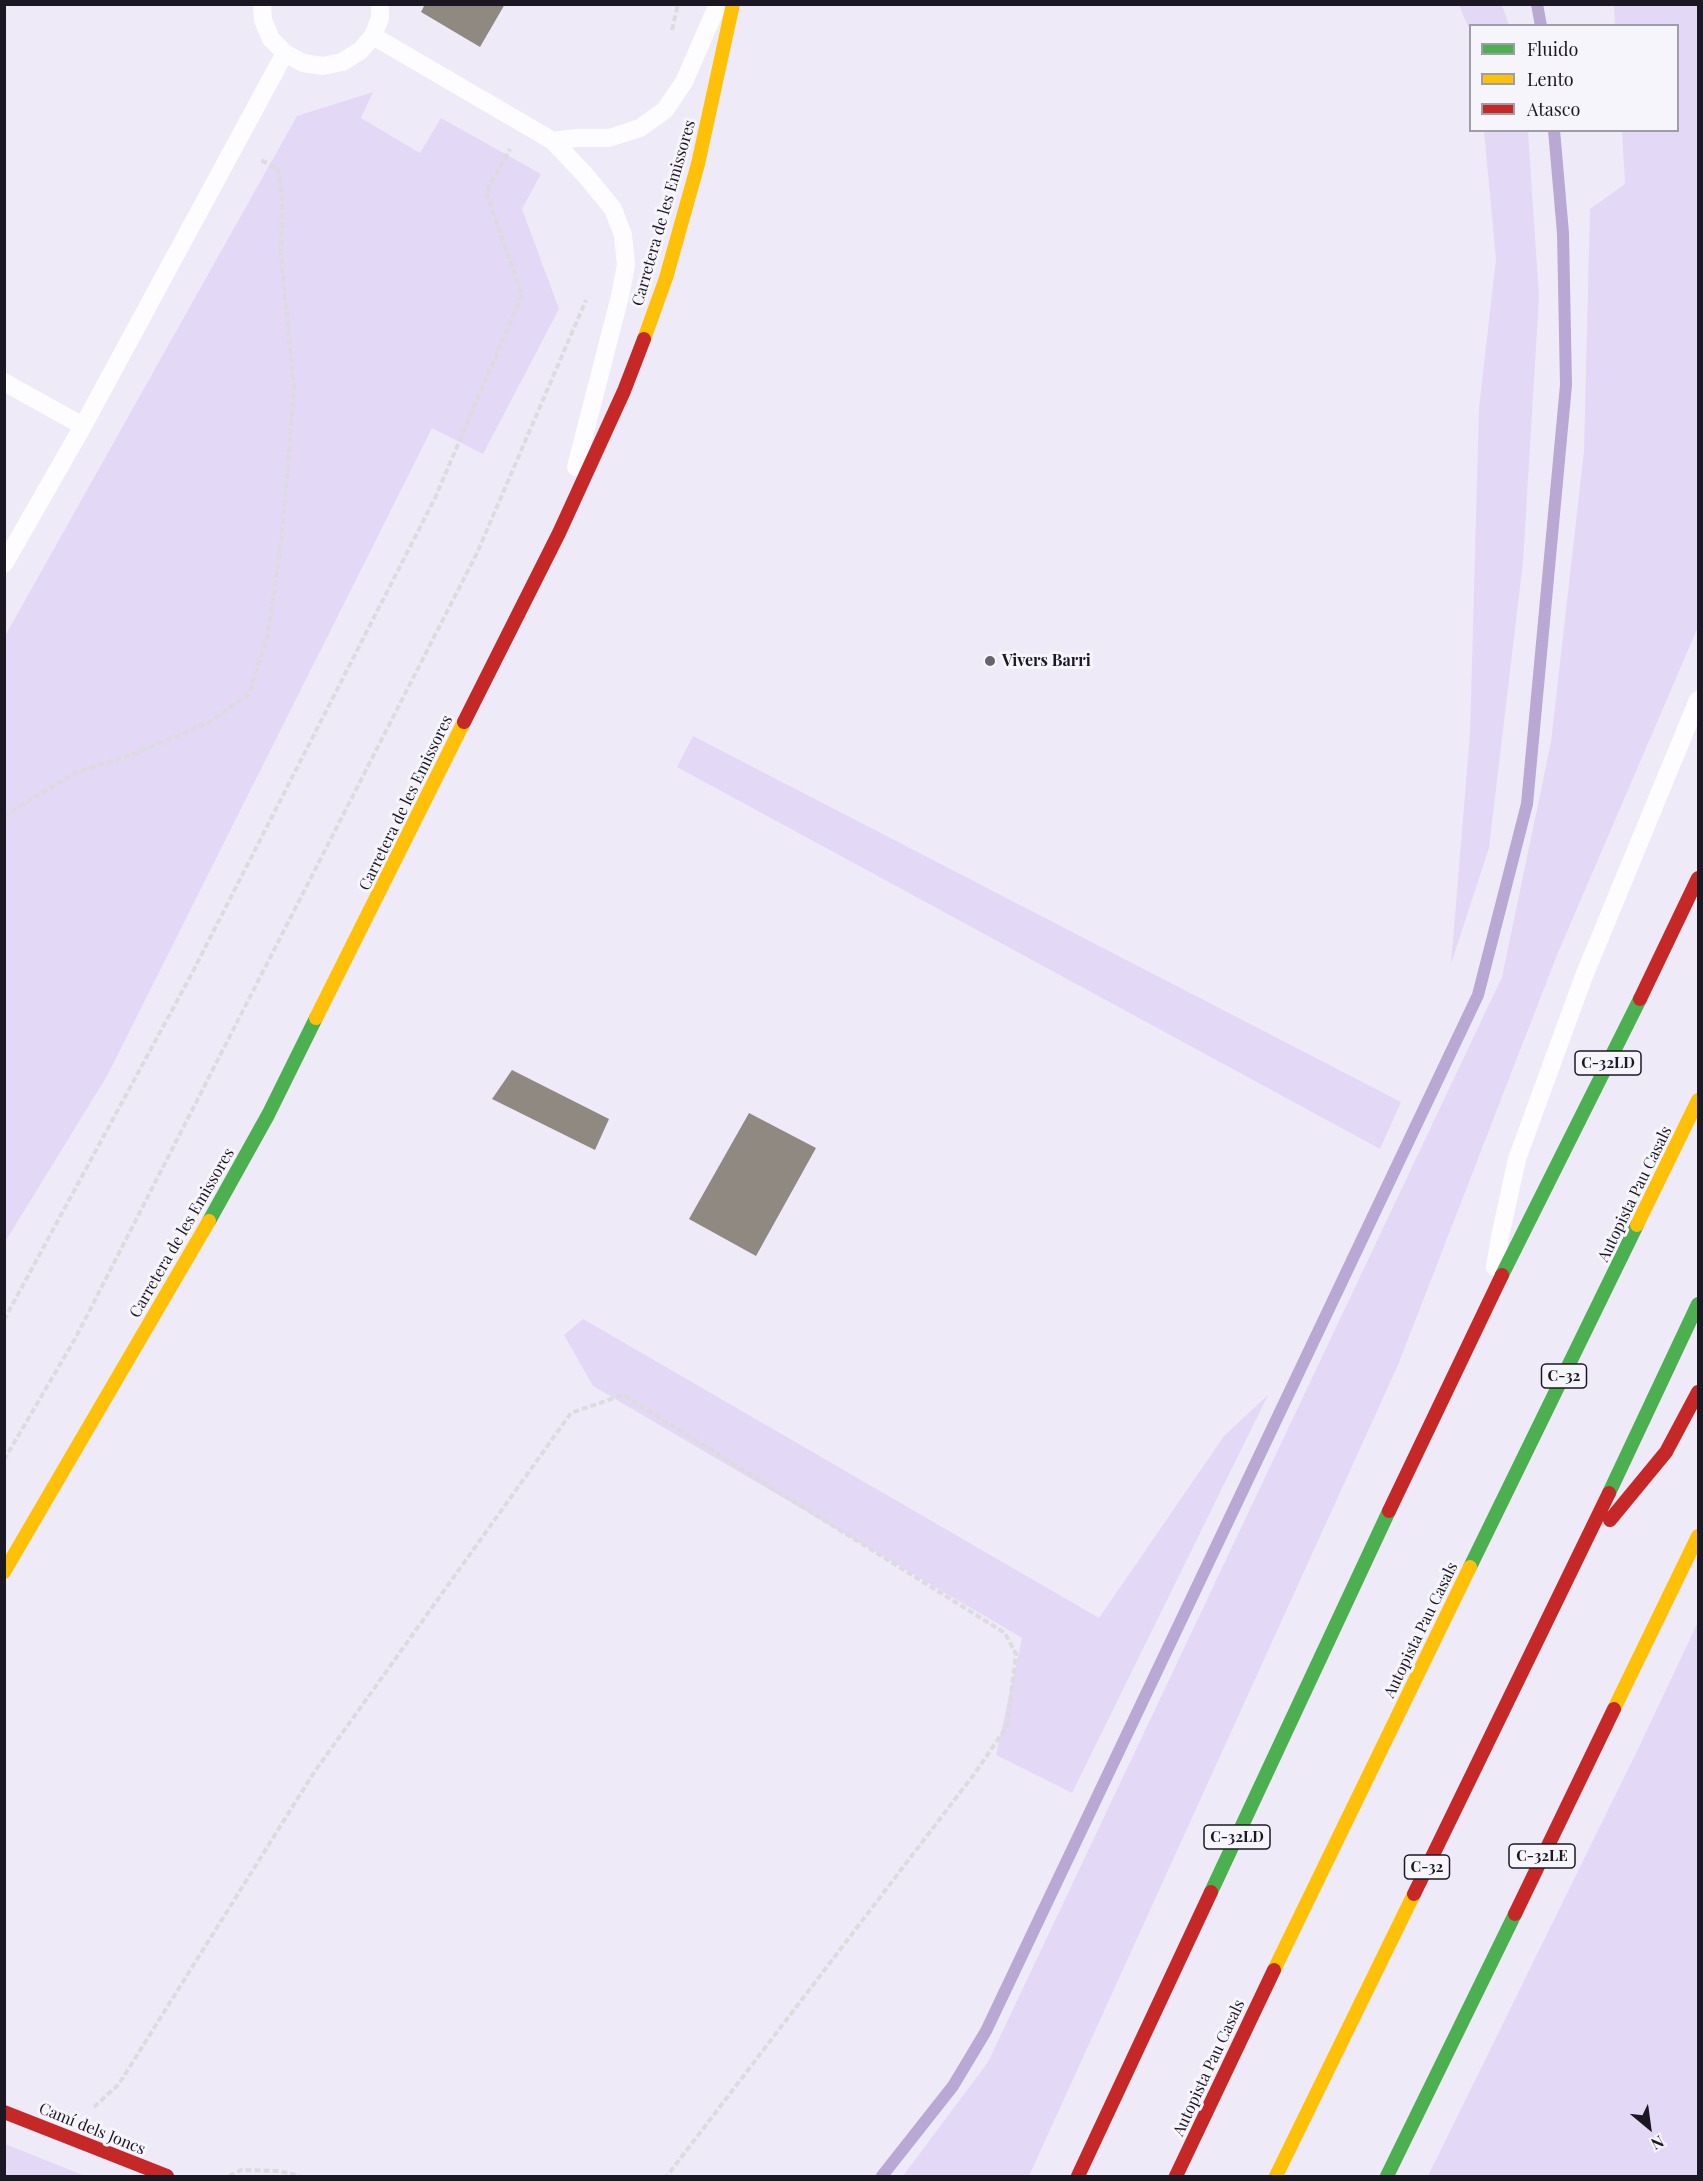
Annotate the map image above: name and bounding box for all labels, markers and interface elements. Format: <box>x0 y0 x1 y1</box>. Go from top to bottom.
legend <box>1469 24 1679 132</box>
text: Fluido <box>1527 37 1578 61</box>
text: Lento <box>1527 67 1574 91</box>
text: Atasco <box>1527 97 1580 121</box>
street label: Carretera de les Emissores <box>628 118 700 308</box>
place label: Vivers Barri <box>1002 651 1091 671</box>
marker: Vivers Barri <box>983 654 997 668</box>
street label: Carretera de les Emissores <box>355 712 457 894</box>
road number: C-32LD <box>1575 1051 1641 1075</box>
street label: Autopista Pau Casals <box>1594 1123 1676 1265</box>
street label: Carretera de les Emissores <box>126 1145 238 1321</box>
road number: C-32 <box>1542 1364 1586 1388</box>
street label: Autopista Pau Casals <box>1380 1559 1462 1701</box>
road number: C-32LD <box>1204 1825 1270 1849</box>
road number: C-32LE <box>1509 1844 1575 1868</box>
road number: C-32 <box>1404 1855 1450 1879</box>
street label: Autopista Pau Casals <box>1169 1997 1249 2139</box>
north arrow <box>1619 2097 1679 2157</box>
street label: Camí dels Joncs <box>36 2099 148 2159</box>
text: N <box>1648 2131 1668 2155</box>

